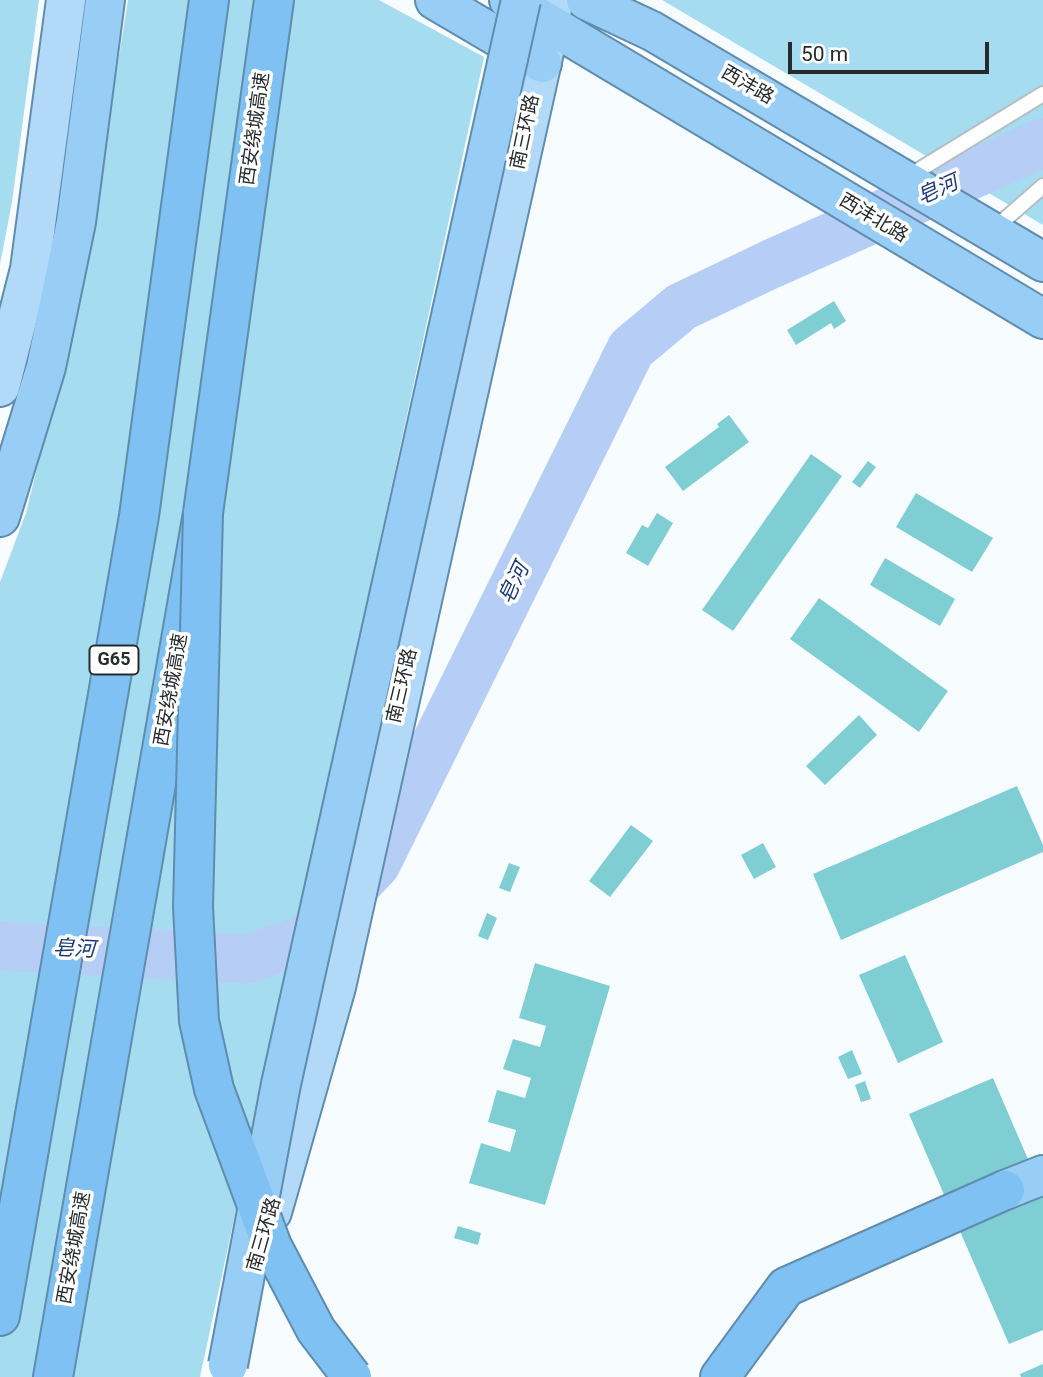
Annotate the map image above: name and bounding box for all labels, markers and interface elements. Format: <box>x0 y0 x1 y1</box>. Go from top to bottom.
scale bar <box>791 28 992 72</box>
text: 50 m <box>801 42 848 66</box>
street label: 西沣路 <box>717 62 777 110</box>
street label: 西安绕城高速 <box>237 71 275 187</box>
street label: 南三环路 <box>507 92 545 172</box>
water label: 皂河 <box>914 171 962 211</box>
street label: 西沣北路 <box>835 190 911 248</box>
water label: 皂河 <box>494 560 536 608</box>
street label: 西安绕城高速 <box>151 632 193 748</box>
road number: G65 <box>90 646 138 674</box>
street label: 南三环路 <box>383 646 423 726</box>
water label: 皂河 <box>52 936 96 964</box>
street label: 西安绕城高速 <box>54 1190 96 1306</box>
street label: 南三环路 <box>244 1195 286 1275</box>

